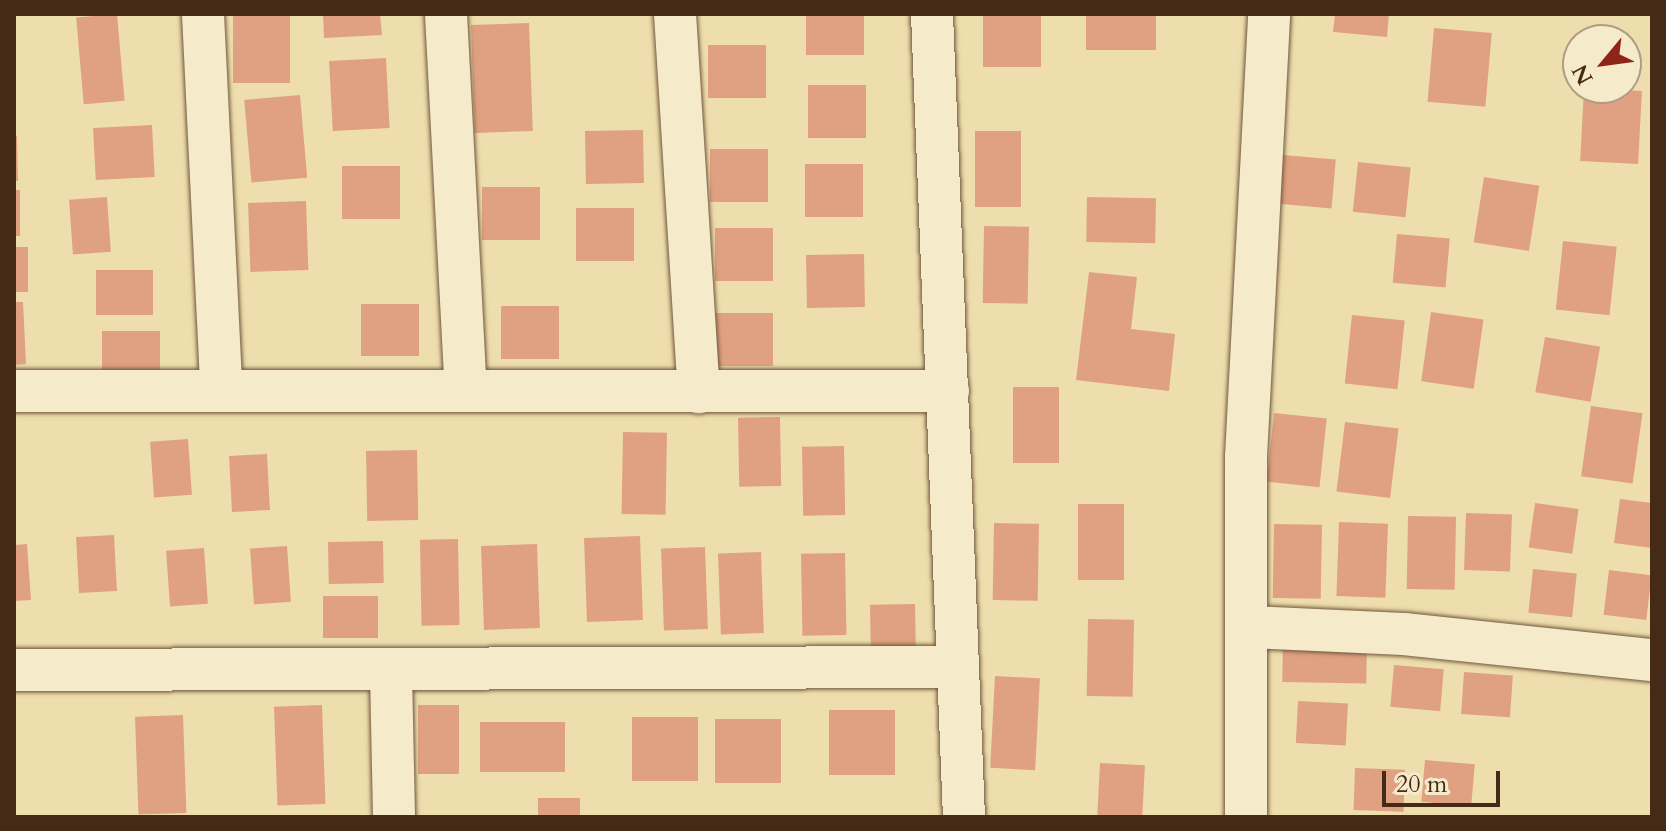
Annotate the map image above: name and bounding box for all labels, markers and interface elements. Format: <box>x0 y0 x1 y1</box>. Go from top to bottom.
north arrow <box>1562 24 1642 104</box>
text: N <box>1565 59 1601 90</box>
scale bar <box>1386 755 1504 805</box>
text: 20 m <box>1396 768 1447 801</box>

